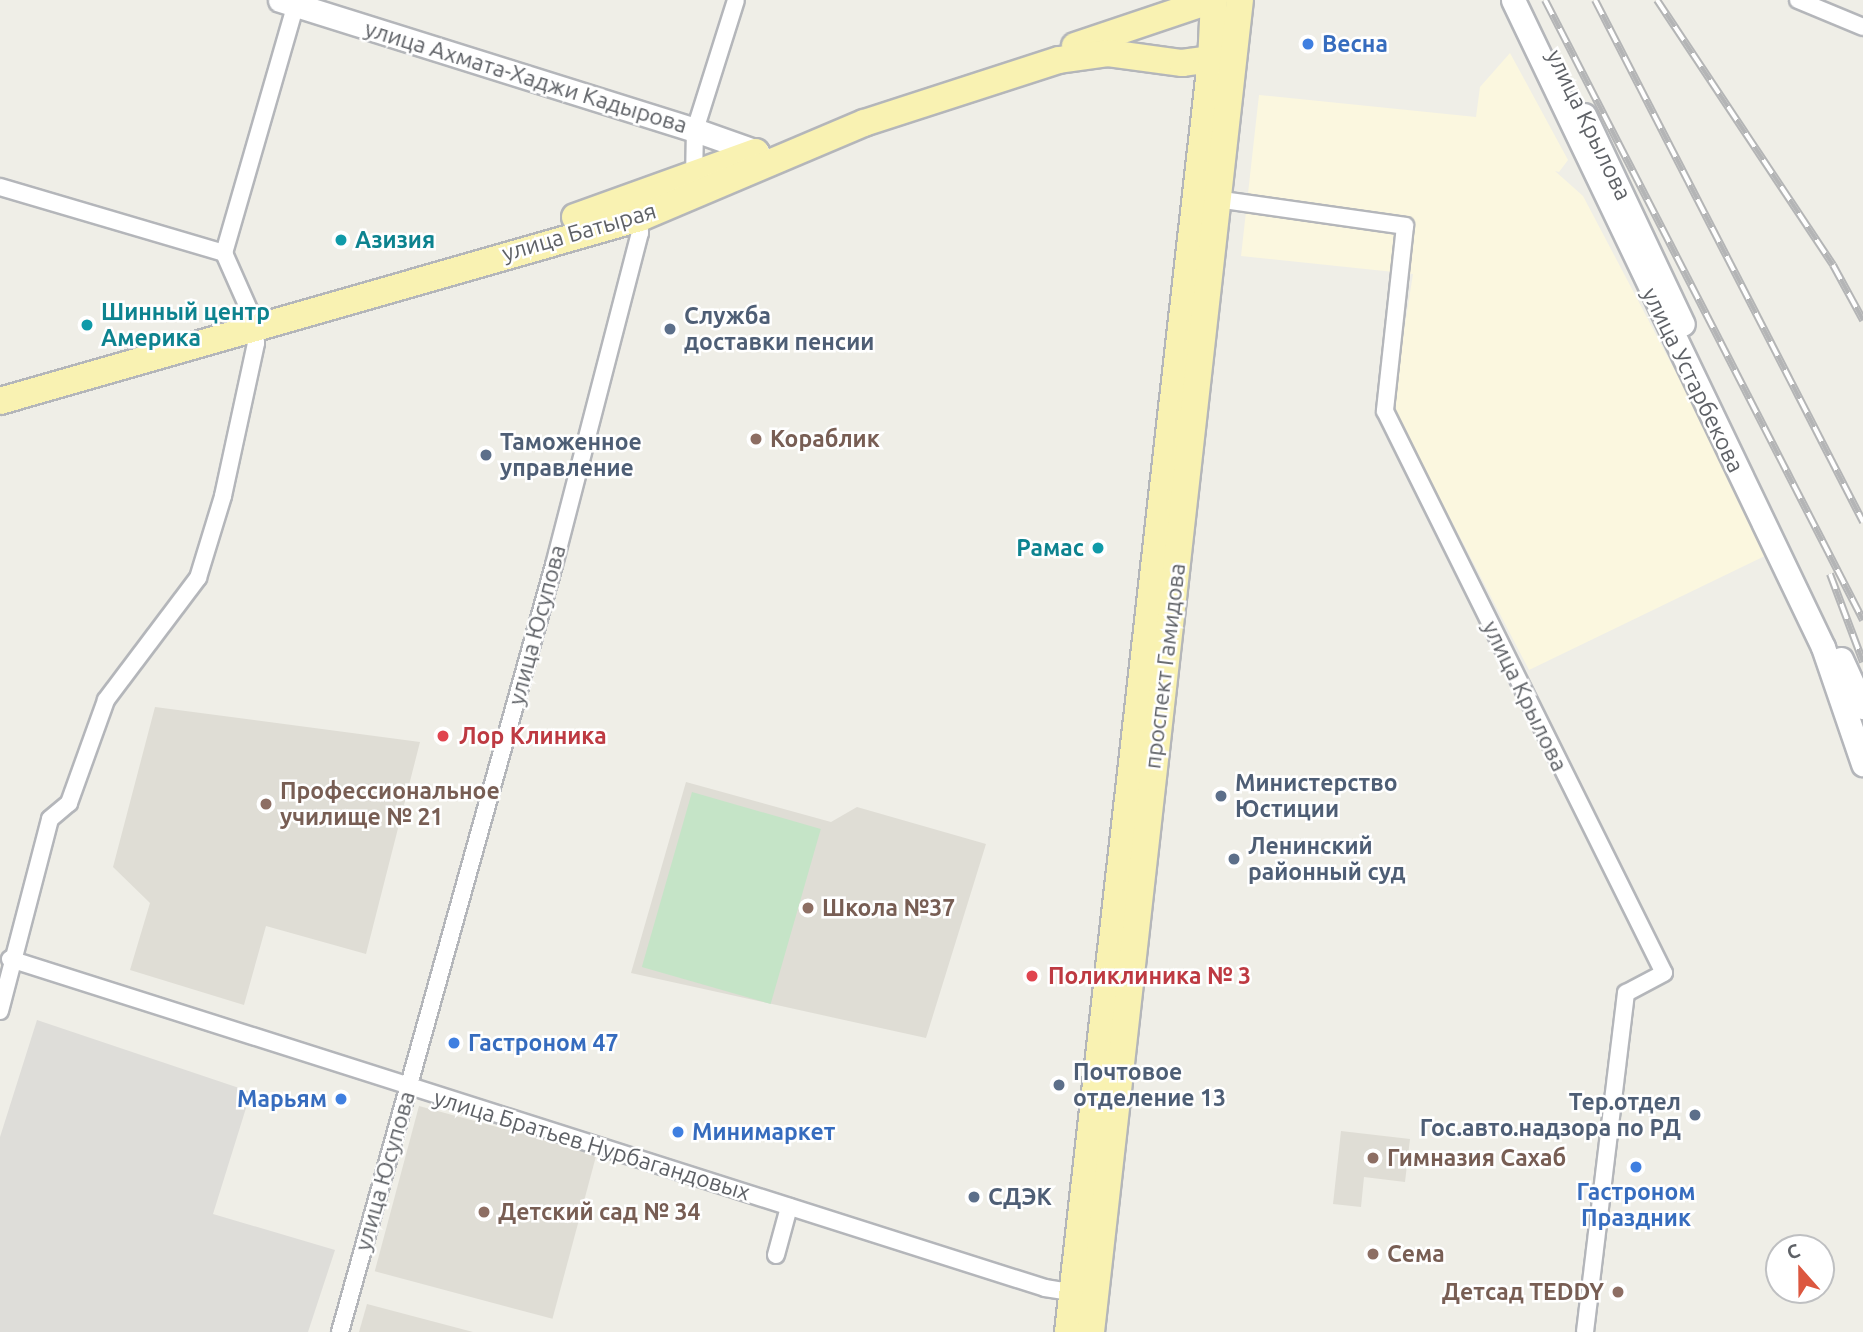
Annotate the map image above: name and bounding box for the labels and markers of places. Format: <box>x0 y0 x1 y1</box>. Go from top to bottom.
place label: Весна <box>1322 30 1388 58</box>
marker: Весна <box>1300 36 1316 52</box>
place label: Азизия <box>355 226 435 254</box>
marker: Азизия <box>333 232 349 248</box>
place label: Шинный центр Америка <box>101 298 270 352</box>
place label: Служба доставки пенсии <box>684 302 874 356</box>
marker: Шинный центр Америка <box>79 317 95 333</box>
marker: Служба доставки пенсии <box>662 321 678 337</box>
place label: Кораблик <box>770 425 880 453</box>
place label: Таможенное управление <box>500 428 642 482</box>
marker: Кораблик <box>748 431 764 447</box>
marker: Таможенное управление <box>478 447 494 463</box>
place label: Рамас <box>1016 534 1084 562</box>
marker: Рамас <box>1090 540 1106 556</box>
place label: Лор Клиника <box>459 722 607 750</box>
marker: Лор Клиника <box>433 726 453 746</box>
place label: Министерство Юстиции <box>1235 769 1398 823</box>
place label: Профессиональное училище № 21 <box>280 777 500 831</box>
marker: Министерство Юстиции <box>1213 788 1229 804</box>
marker: Профессиональное училище № 21 <box>258 796 274 812</box>
place label: Ленинский районный суд <box>1248 832 1406 886</box>
marker: Ленинский районный суд <box>1226 851 1242 867</box>
place label: Школа №37 <box>822 894 955 922</box>
marker: Школа №37 <box>800 900 816 916</box>
place label: Поликлиника № 3 <box>1048 962 1251 990</box>
marker: Поликлиника № 3 <box>1022 966 1042 986</box>
place label: Гастроном 47 <box>468 1029 619 1057</box>
marker: Гастроном 47 <box>446 1035 462 1051</box>
place label: Почтовое отделение 13 <box>1073 1058 1226 1112</box>
marker: Почтовое отделение 13 <box>1051 1077 1067 1093</box>
place label: Марьям <box>237 1085 327 1113</box>
place label: Тер.отдел Гос.авто.надзора по РД <box>1420 1088 1681 1142</box>
marker: Марьям <box>333 1091 349 1107</box>
marker: Тер.отдел Гос.авто.надзора по РД <box>1687 1107 1703 1123</box>
place label: Минимаркет <box>692 1118 835 1146</box>
marker: Минимаркет <box>670 1124 686 1140</box>
place label: Гимназия Сахаб <box>1387 1144 1566 1172</box>
marker: Гимназия Сахаб <box>1365 1150 1381 1166</box>
marker: Гастроном Праздник <box>1628 1159 1644 1175</box>
place label: Гастроном Праздник <box>1576 1178 1696 1232</box>
place label: СДЭК <box>988 1183 1052 1211</box>
marker: СДЭК <box>966 1189 982 1205</box>
place label: Детский сад № 34 <box>498 1198 700 1226</box>
marker: Детский сад № 34 <box>476 1204 492 1220</box>
place label: Сема <box>1387 1240 1445 1268</box>
marker: Сема <box>1365 1246 1381 1262</box>
place label: Детсад TEDDY <box>1442 1278 1604 1306</box>
marker: Детсад TEDDY <box>1610 1284 1626 1300</box>

